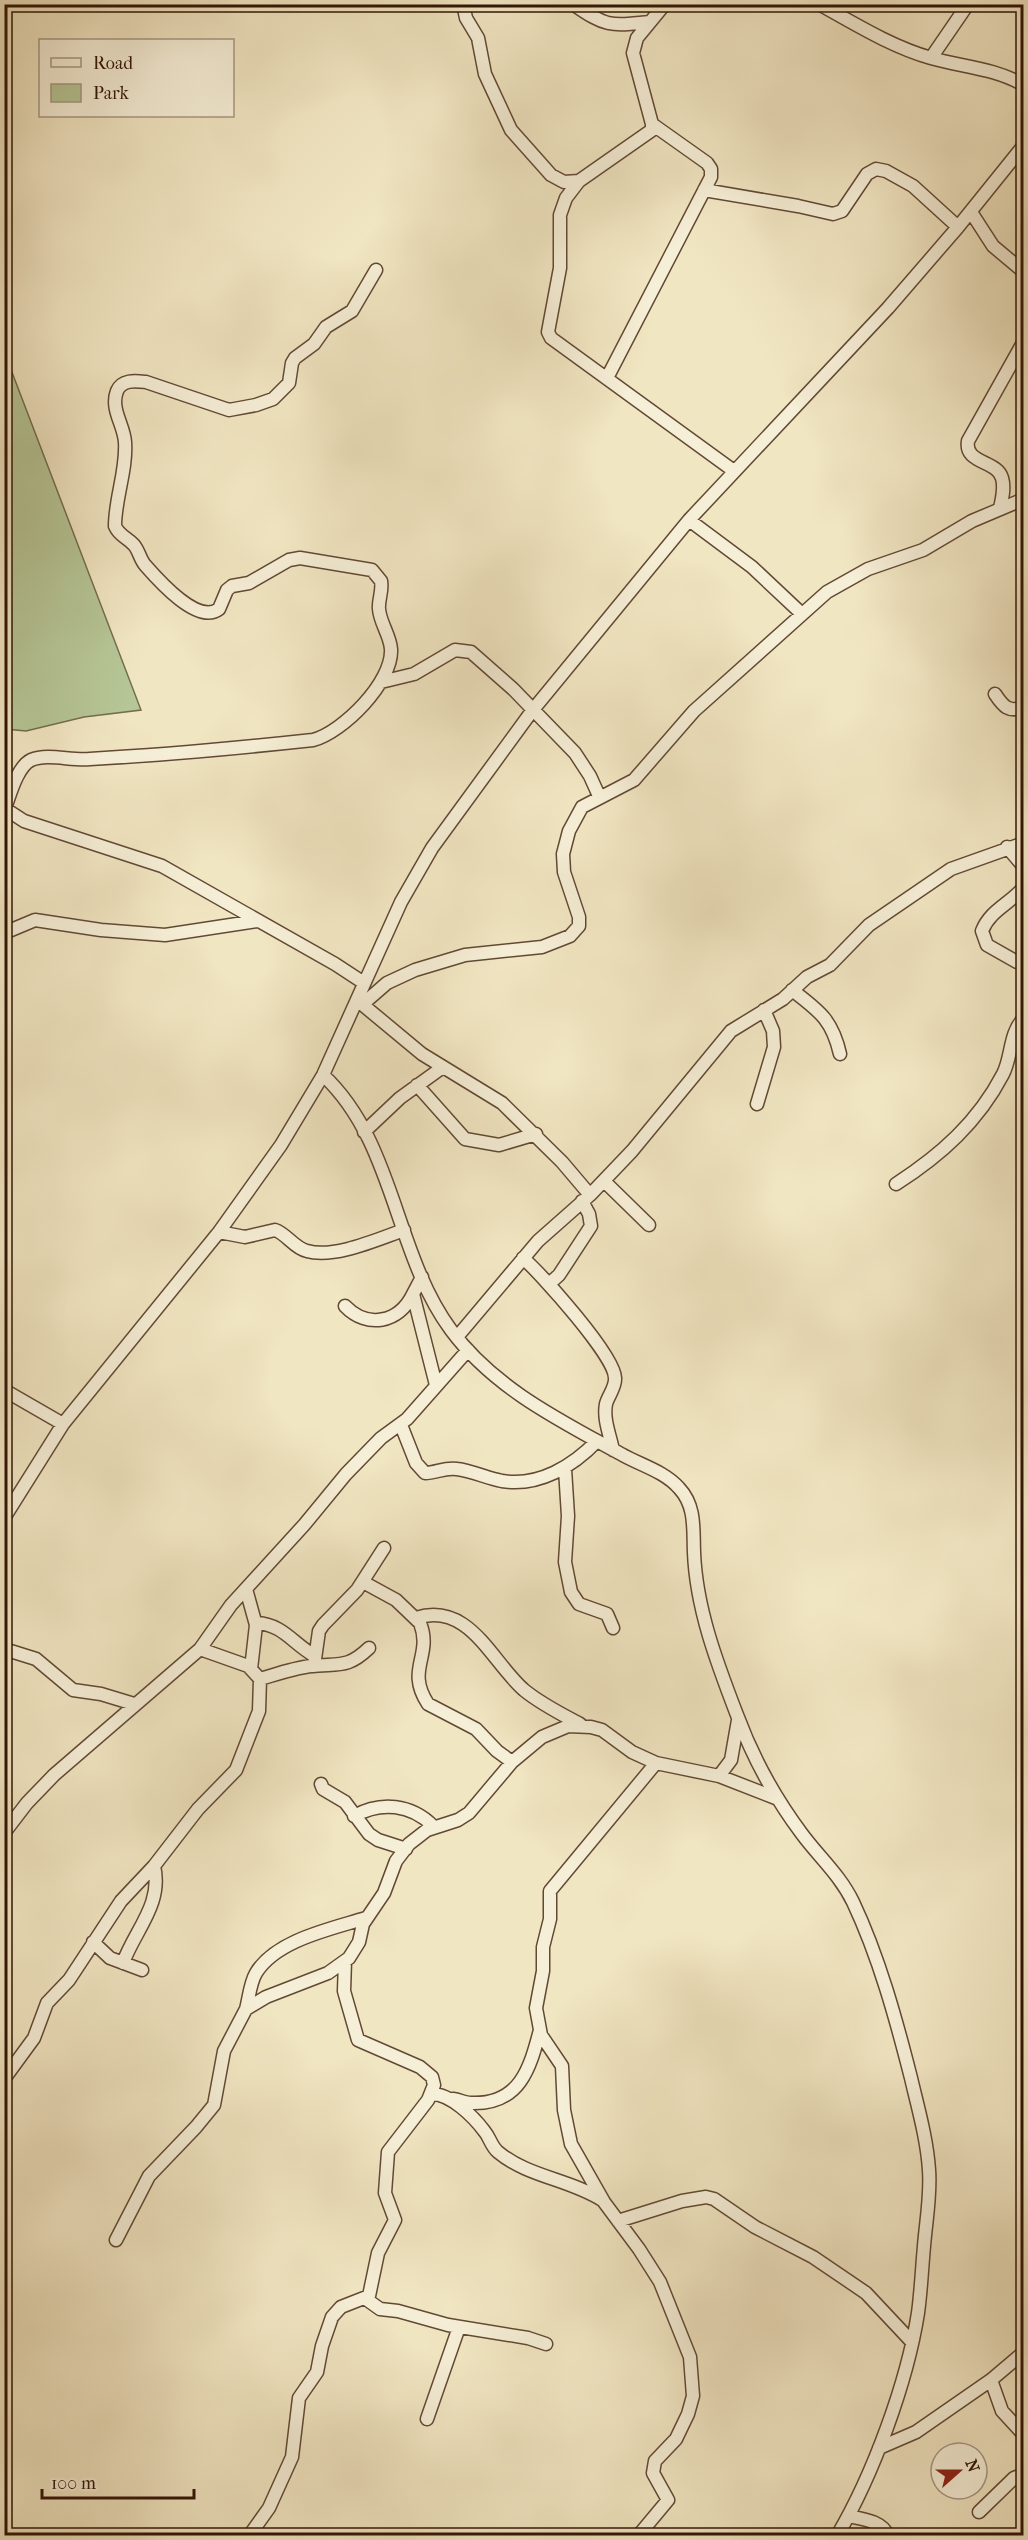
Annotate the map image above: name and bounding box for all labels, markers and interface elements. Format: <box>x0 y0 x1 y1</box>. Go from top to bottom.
legend <box>39 39 234 117</box>
text: Road <box>93 53 133 74</box>
text: Park <box>93 83 130 104</box>
north arrow <box>929 2441 989 2501</box>
text: N <box>961 2457 984 2476</box>
scale bar <box>42 2462 194 2500</box>
text: 100 m <box>51 2473 96 2494</box>

